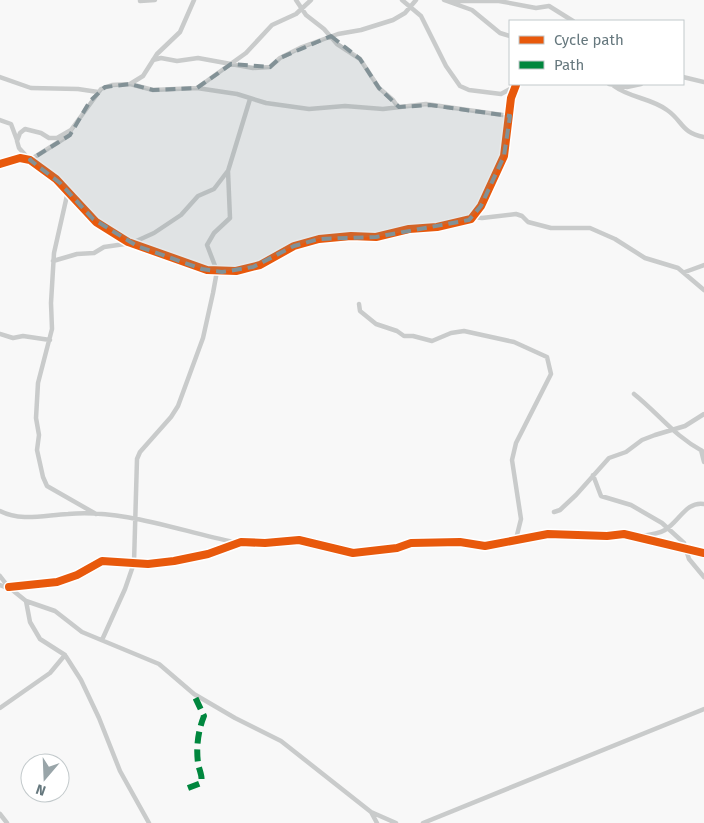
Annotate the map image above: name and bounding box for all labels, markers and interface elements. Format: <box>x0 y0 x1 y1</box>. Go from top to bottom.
legend <box>509 20 684 85</box>
text: Cycle path <box>554 31 624 49</box>
text: Path <box>554 56 584 74</box>
north arrow <box>20 753 70 803</box>
text: N <box>34 780 48 799</box>

